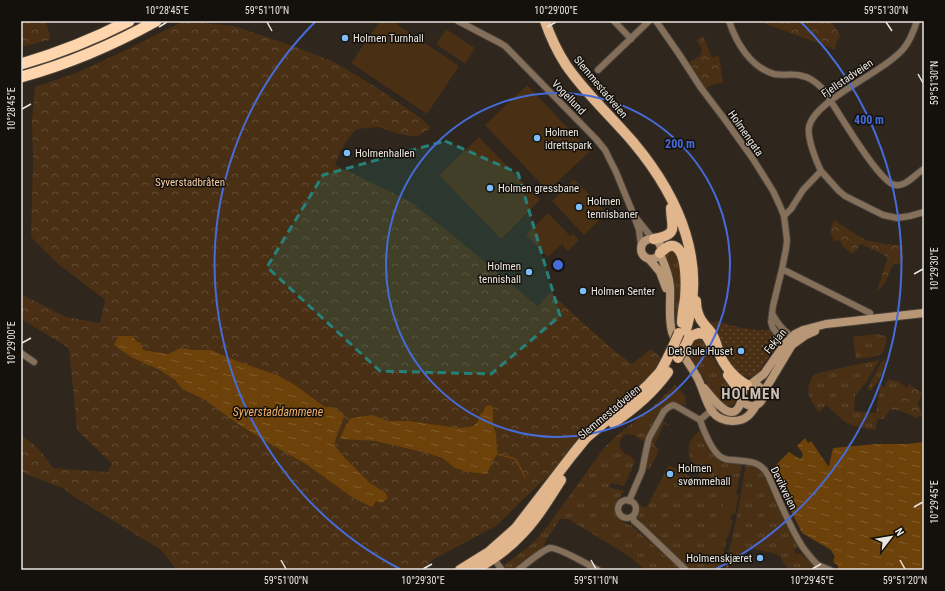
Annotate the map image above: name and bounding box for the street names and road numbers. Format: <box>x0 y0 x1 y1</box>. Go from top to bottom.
street label: Slemmestadveien <box>571 54 630 121</box>
street label: Fjellstadveien <box>819 56 876 101</box>
street label: Vogellund <box>549 77 588 117</box>
street label: Holmengata <box>725 108 766 159</box>
street label: Fekjan <box>761 326 789 356</box>
street label: Slemmestadveien <box>576 383 643 442</box>
street label: Devikveien <box>768 465 800 512</box>

